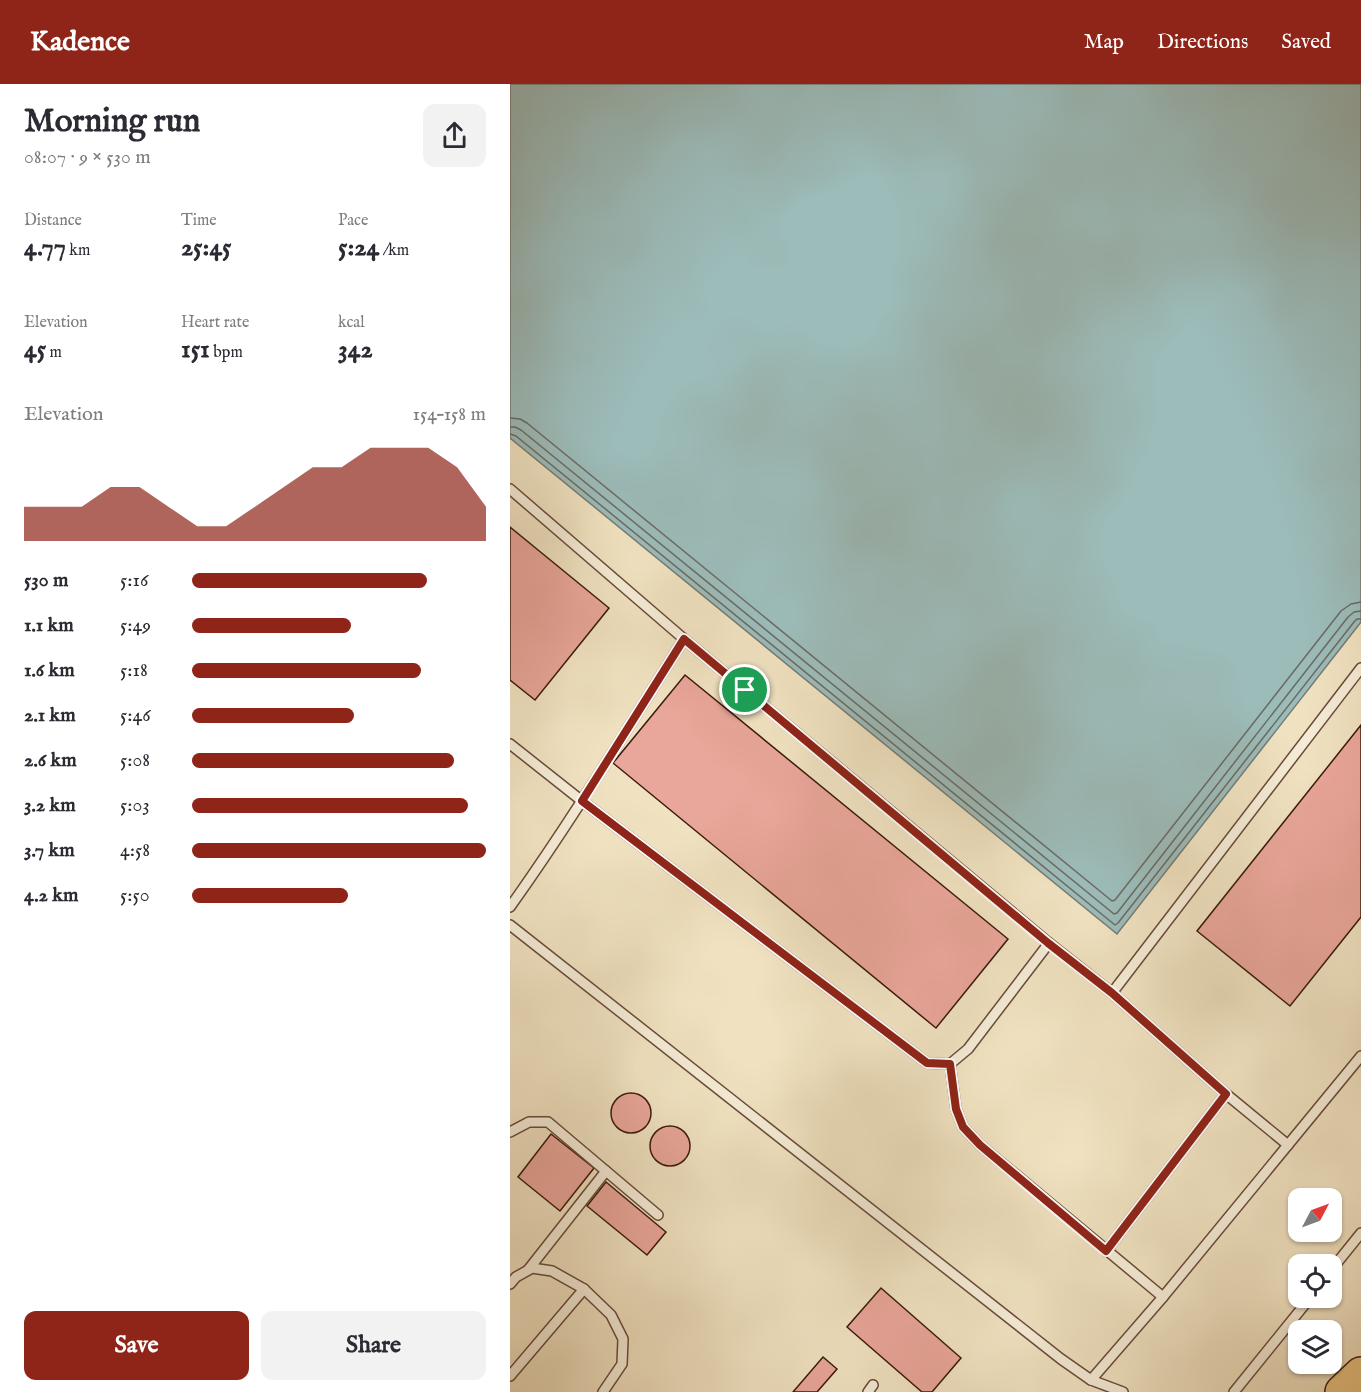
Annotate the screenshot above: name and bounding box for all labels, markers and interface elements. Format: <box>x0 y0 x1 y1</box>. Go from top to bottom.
text: Kadence <box>30 25 130 60</box>
text: Map <box>1084 29 1124 56</box>
text: Directions <box>1157 29 1248 56</box>
text: Saved <box>1281 29 1331 56</box>
text: Morning run <box>24 101 200 143</box>
button: share <box>423 104 486 167</box>
text: 08:07 · 9 × 530 m <box>24 145 151 170</box>
text: Distance <box>24 211 82 231</box>
text: Time <box>181 211 217 231</box>
text: Pace <box>338 211 368 231</box>
text: 4.77 <box>24 231 66 264</box>
text: 25:45 <box>181 231 231 264</box>
text: 5:24 <box>338 231 379 264</box>
text: km <box>66 241 90 261</box>
text: /km <box>379 241 409 261</box>
text: Elevation <box>24 313 87 333</box>
text: Heart rate <box>181 313 249 333</box>
text: kcal <box>338 313 365 333</box>
text: 45 <box>24 333 46 366</box>
text: 151 <box>181 333 210 366</box>
text: 342 <box>338 333 373 366</box>
text: m <box>46 343 62 363</box>
text: bpm <box>210 343 243 363</box>
text: Elevation <box>24 402 103 427</box>
text: 154–158 m <box>413 402 486 427</box>
text: 530 m <box>24 568 68 593</box>
text: 5:16 <box>120 568 148 593</box>
text: 1.1 km <box>24 613 74 638</box>
text: 5:49 <box>120 613 151 638</box>
text: 1.6 km <box>24 658 75 683</box>
text: 5:18 <box>120 658 148 683</box>
pin <box>719 664 770 715</box>
icon: arrive <box>728 673 761 706</box>
text: 2.1 km <box>24 703 76 728</box>
text: 5:46 <box>120 703 151 728</box>
text: 2.6 km <box>24 748 77 773</box>
text: 5:08 <box>120 748 150 773</box>
text: 3.2 km <box>24 793 76 818</box>
text: 5:03 <box>120 793 150 818</box>
text: 3.7 km <box>24 838 75 863</box>
text: 4:58 <box>120 838 150 863</box>
text: 4.2 km <box>24 883 78 908</box>
text: 5:50 <box>120 883 150 908</box>
north arrow <box>1288 1188 1342 1242</box>
map controls <box>1288 1188 1342 1374</box>
button: locate <box>1288 1254 1342 1308</box>
button: Save <box>24 1311 249 1380</box>
button: Share <box>261 1311 486 1380</box>
button: layers <box>1288 1320 1342 1374</box>

